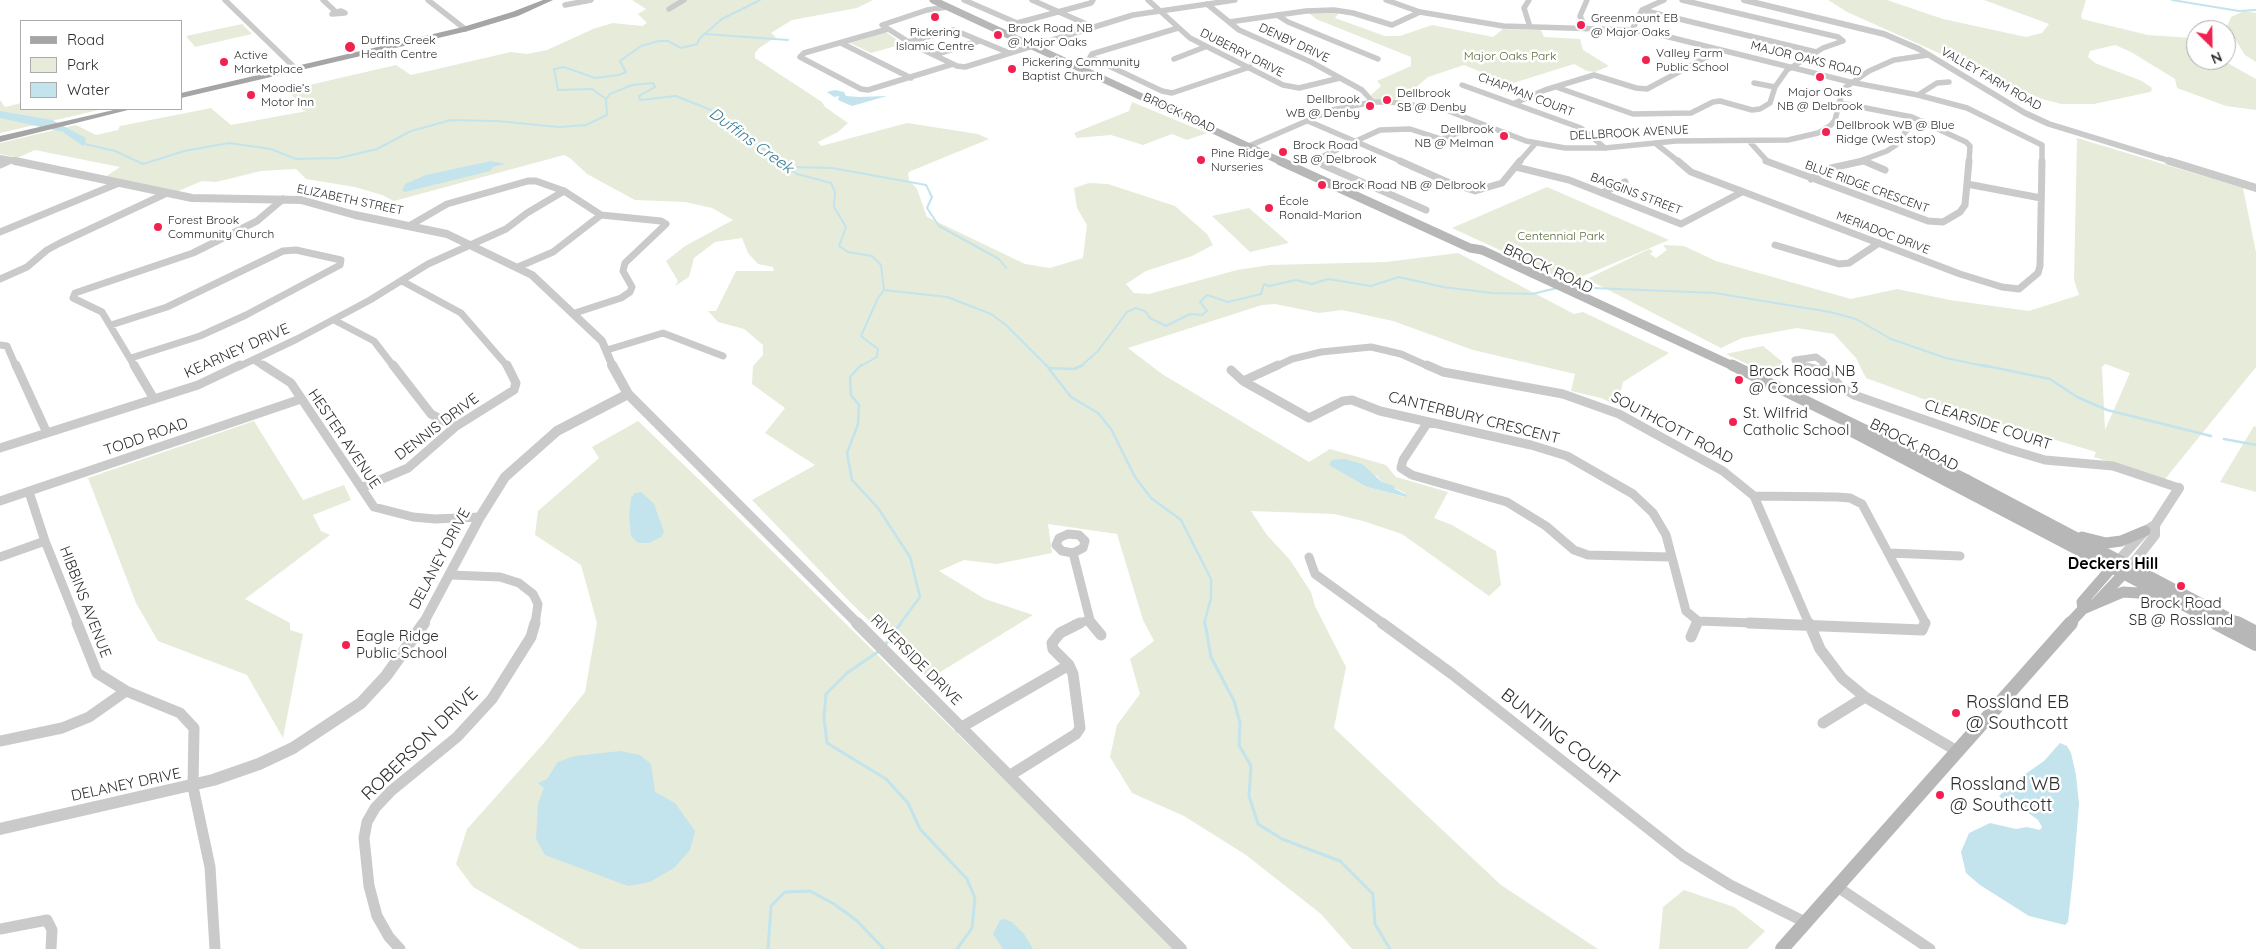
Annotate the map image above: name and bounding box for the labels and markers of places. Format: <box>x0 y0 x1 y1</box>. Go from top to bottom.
marker: Pickering Islamic Centre <box>929 11 941 23</box>
place label: Greenmount EB @ Major Oaks <box>1591 11 1678 39</box>
marker: Greenmount EB @ Major Oaks <box>1575 19 1587 31</box>
place label: Brock Road NB @ Major Oaks <box>1008 21 1093 49</box>
place label: Pickering Islamic Centre <box>896 25 974 53</box>
marker: Brock Road NB @ Major Oaks <box>992 29 1004 41</box>
place label: Duffins Creek Health Centre <box>361 33 437 61</box>
marker: Duffins Creek Health Centre <box>343 40 357 54</box>
place label: Valley Farm Public School <box>1656 46 1729 74</box>
place label: Active Marketplace <box>234 48 303 76</box>
marker: Valley Farm Public School <box>1640 54 1652 66</box>
place label: Pickering Community Baptist Church <box>1022 55 1140 83</box>
marker: Active Marketplace <box>218 56 230 68</box>
marker: Pickering Community Baptist Church <box>1006 63 1018 75</box>
marker: Major Oaks NB @ Delbrook <box>1814 71 1826 83</box>
place label: Moodie’s Motor Inn <box>261 81 314 109</box>
place label: Major Oaks NB @ Delbrook <box>1777 85 1863 113</box>
place label: Dellbrook SB @ Denby <box>1397 86 1466 114</box>
marker: Moodie’s Motor Inn <box>245 89 257 101</box>
place label: Dellbrook WB @ Denby <box>1286 92 1360 120</box>
marker: Dellbrook SB @ Denby <box>1381 94 1393 106</box>
marker: Dellbrook WB @ Denby <box>1364 100 1376 112</box>
place label: Dellbrook WB @ Blue Ridge (West stop) <box>1836 118 1955 146</box>
place label: Dellbrook NB @ Melman <box>1415 122 1494 150</box>
marker: Dellbrook WB @ Blue Ridge (West stop) <box>1820 126 1832 138</box>
marker: Dellbrook NB @ Melman <box>1498 130 1510 142</box>
place label: Brock Road SB @ Delbrook <box>1293 138 1377 166</box>
place label: Pine Ridge Nurseries <box>1211 146 1270 174</box>
marker: Brock Road SB @ Delbrook <box>1277 146 1289 158</box>
marker: Pine Ridge Nurseries <box>1195 154 1207 166</box>
place label: Brock Road NB @ Delbrook <box>1332 178 1486 192</box>
marker: Brock Road NB @ Delbrook <box>1316 179 1328 191</box>
place label: École Ronald-Marion <box>1279 194 1362 222</box>
marker: École Ronald-Marion <box>1263 202 1275 214</box>
place label: Forest Brook Community Church <box>168 213 274 241</box>
marker: Forest Brook Community Church <box>152 221 164 233</box>
place label: Brock Road NB @ Concession 3 <box>1749 362 1858 397</box>
marker: Brock Road NB @ Concession 3 <box>1733 374 1745 386</box>
place label: St. Wilfrid Catholic School <box>1743 404 1849 439</box>
marker: St. Wilfrid Catholic School <box>1727 416 1739 428</box>
marker: Brock Road SB @ Rossland <box>2175 580 2187 592</box>
place label: Brock Road SB @ Rossland <box>2129 594 2233 629</box>
place label: Eagle Ridge Public School <box>356 627 447 662</box>
marker: Eagle Ridge Public School <box>340 639 352 651</box>
place label: Rossland EB @ Southcott <box>1966 692 2069 734</box>
marker: Rossland EB @ Southcott <box>1950 707 1962 719</box>
place label: Rossland WB @ Southcott <box>1950 774 2060 816</box>
marker: Rossland WB @ Southcott <box>1934 789 1946 801</box>

